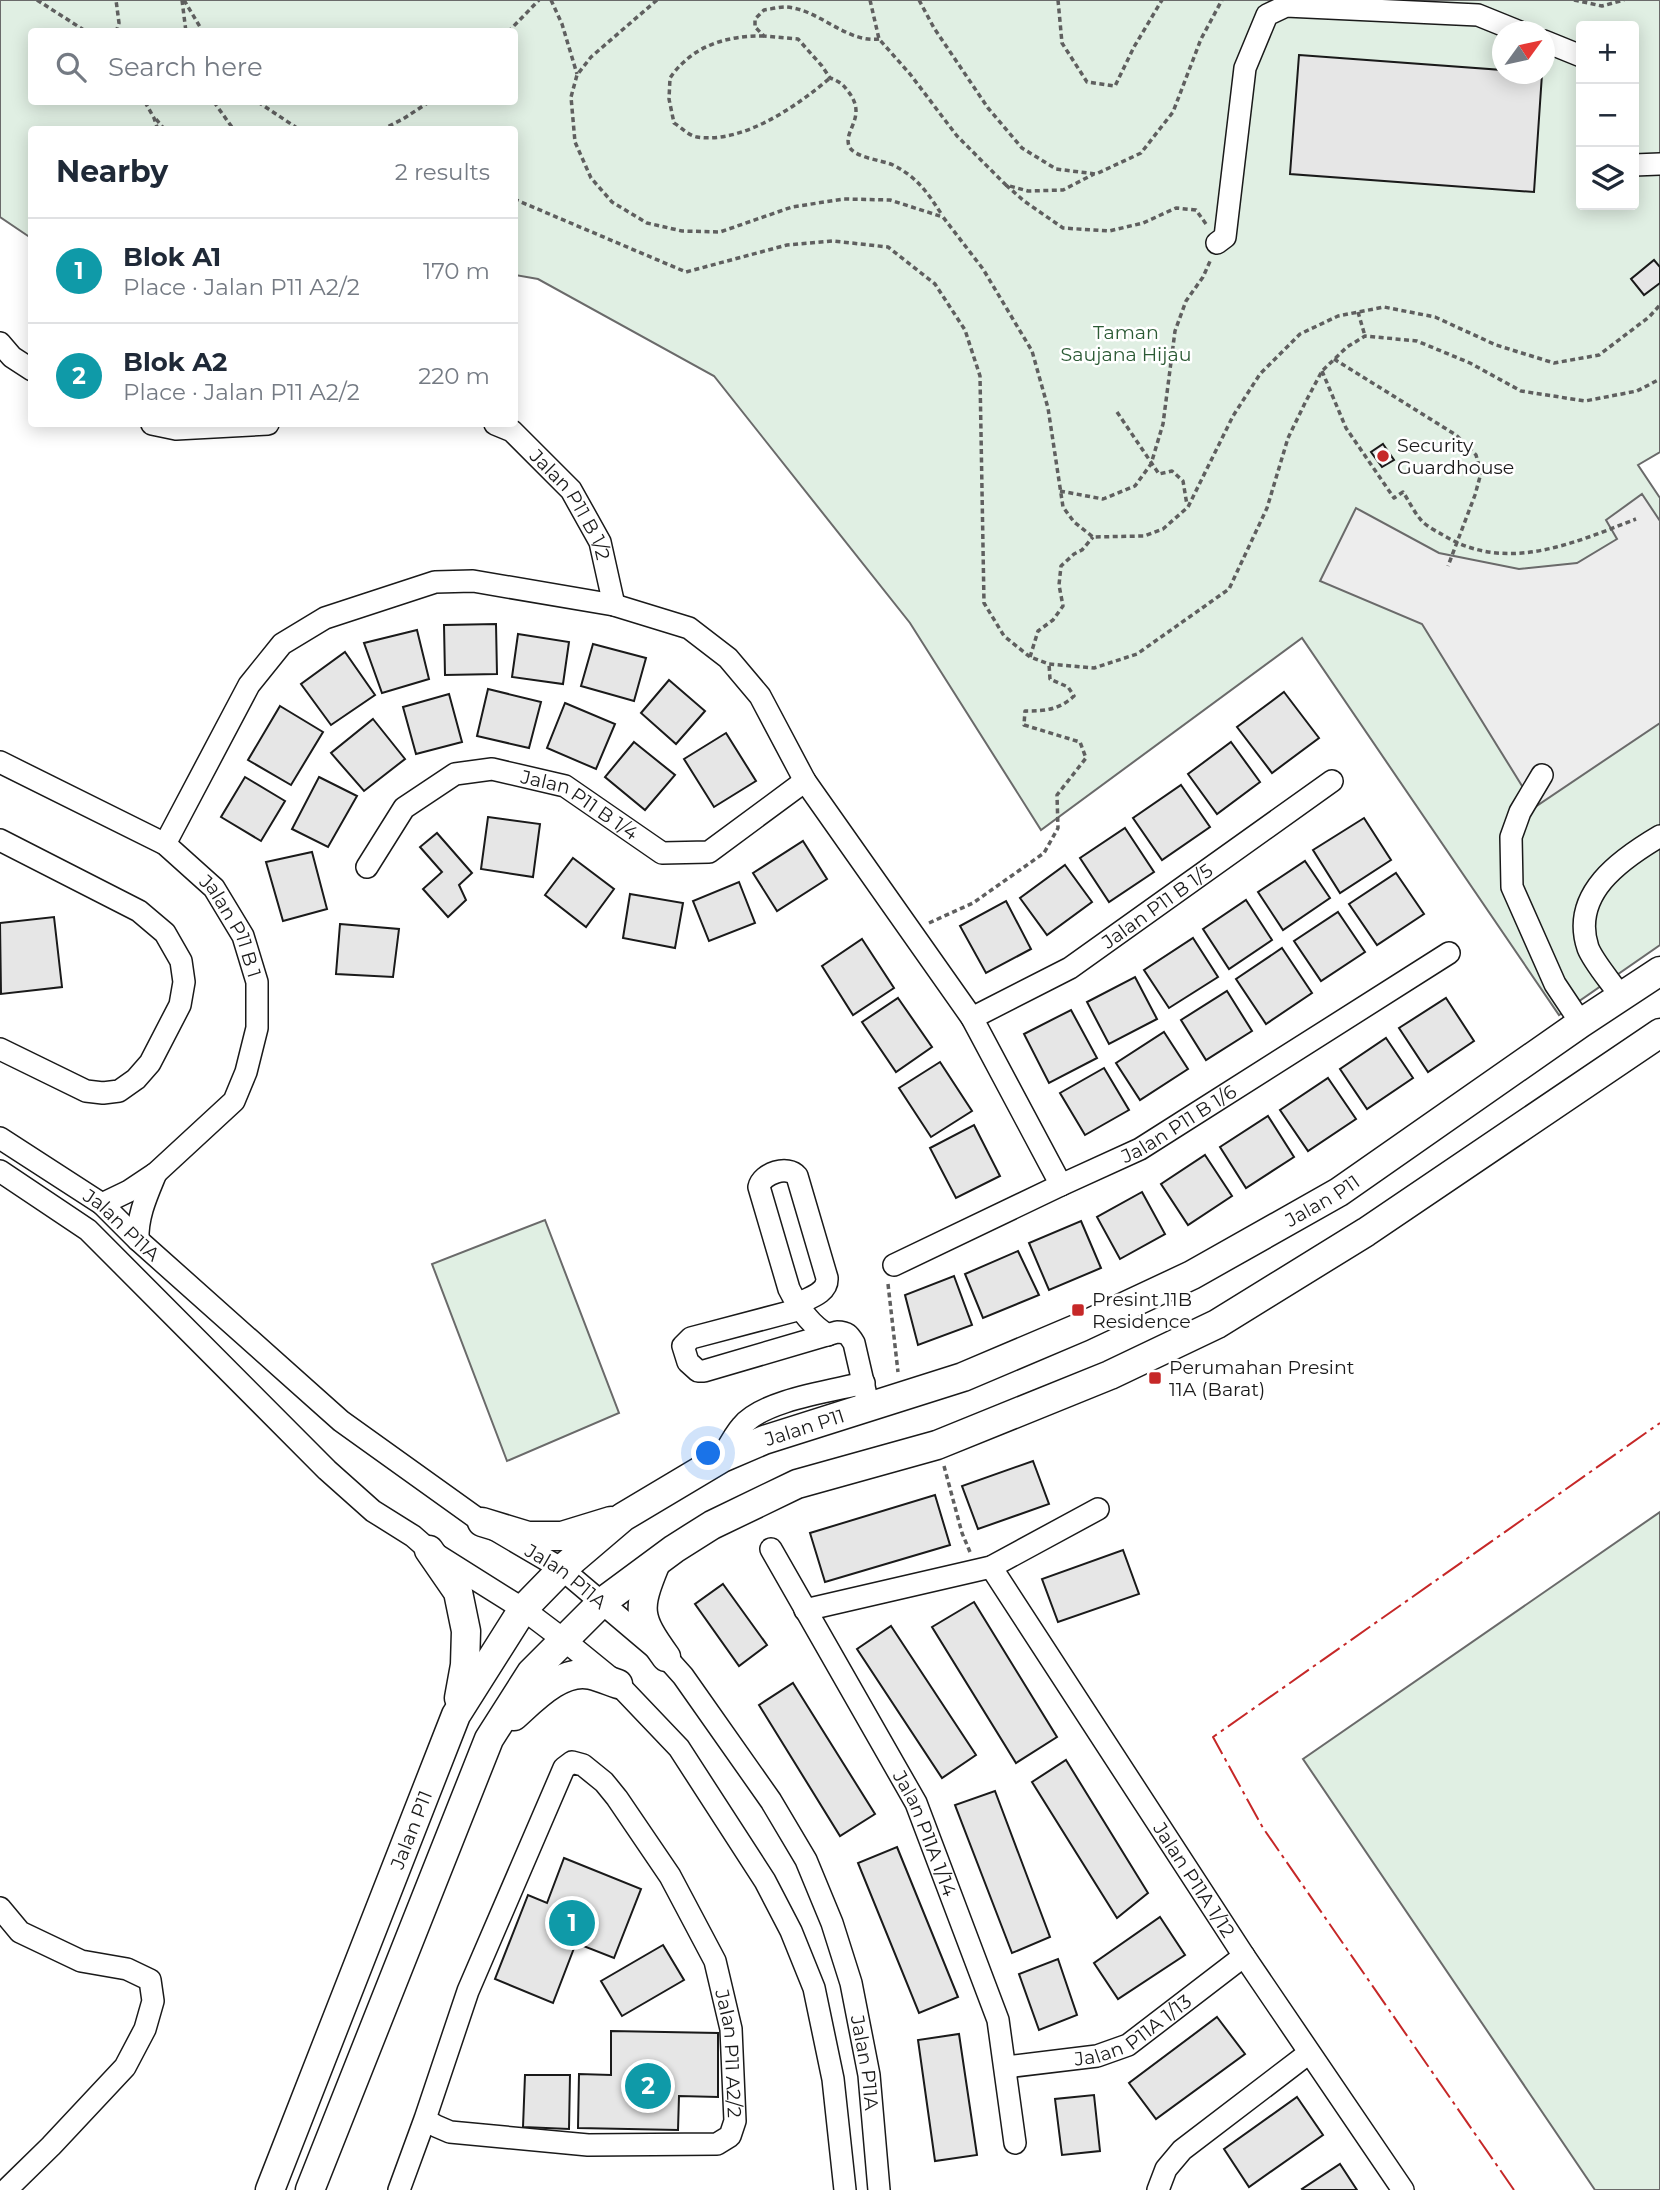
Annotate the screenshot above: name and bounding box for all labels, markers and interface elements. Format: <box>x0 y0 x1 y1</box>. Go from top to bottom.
north arrow <box>1492 21 1555 84</box>
map controls <box>1576 21 1639 210</box>
button: + <box>1576 21 1639 84</box>
search box <box>28 28 518 105</box>
icon: search <box>52 48 90 86</box>
text: Search here <box>108 51 263 83</box>
button: − <box>1576 84 1639 147</box>
button: layers <box>1576 147 1639 210</box>
text: Nearby <box>56 153 168 190</box>
text: 2 results <box>395 158 490 186</box>
text: Blok A1 <box>123 241 221 273</box>
text: 1 <box>74 257 84 285</box>
text: 170 m <box>423 257 490 285</box>
text: Place · Jalan P11 A2/2 <box>123 273 360 301</box>
park label: Taman Saujana Hijau <box>1061 321 1191 366</box>
text: Blok A2 <box>123 346 227 378</box>
text: 2 <box>72 362 86 390</box>
text: 220 m <box>418 362 490 390</box>
text: Place · Jalan P11 A2/2 <box>123 378 360 406</box>
place label: Security Guardhouse <box>1397 434 1514 479</box>
street label: Jalan P11 B 1/2 <box>524 444 615 562</box>
marker: Security Guardhouse <box>1375 448 1391 464</box>
street label: Jalan P11 B 1/4 <box>518 765 643 845</box>
street label: Jalan P11 B 1/5 <box>1097 859 1217 954</box>
street label: Jalan P11 B 1 <box>194 869 266 980</box>
street label: Jalan P11 B 1/6 <box>1117 1080 1241 1168</box>
street label: Jalan P11 <box>1281 1170 1364 1232</box>
street label: Jalan P11A <box>78 1184 165 1266</box>
place label: Presint 11B Residence <box>1092 1288 1192 1333</box>
marker: Presint 11B Residence <box>1070 1302 1086 1318</box>
place label: Perumahan Presint 11A (Barat) <box>1169 1356 1355 1401</box>
marker: Perumahan Presint 11A (Barat) <box>1147 1370 1163 1386</box>
street label: Jalan P11 <box>761 1404 847 1451</box>
your location <box>691 1436 725 1470</box>
street label: Jalan P11A <box>520 1538 612 1614</box>
street label: Jalan P11A 1/14 <box>887 1766 961 1900</box>
street label: Jalan P11 <box>385 1787 437 1873</box>
street label: Jalan P11A 1/12 <box>1148 1817 1240 1942</box>
pin: 1 <box>549 1897 595 1949</box>
street label: Jalan P11 A2/2 <box>710 1986 746 2118</box>
street label: Jalan P11A 1/13 <box>1072 1990 1196 2071</box>
street label: Jalan P11A <box>845 2012 883 2112</box>
pin: 2 <box>625 2060 671 2112</box>

